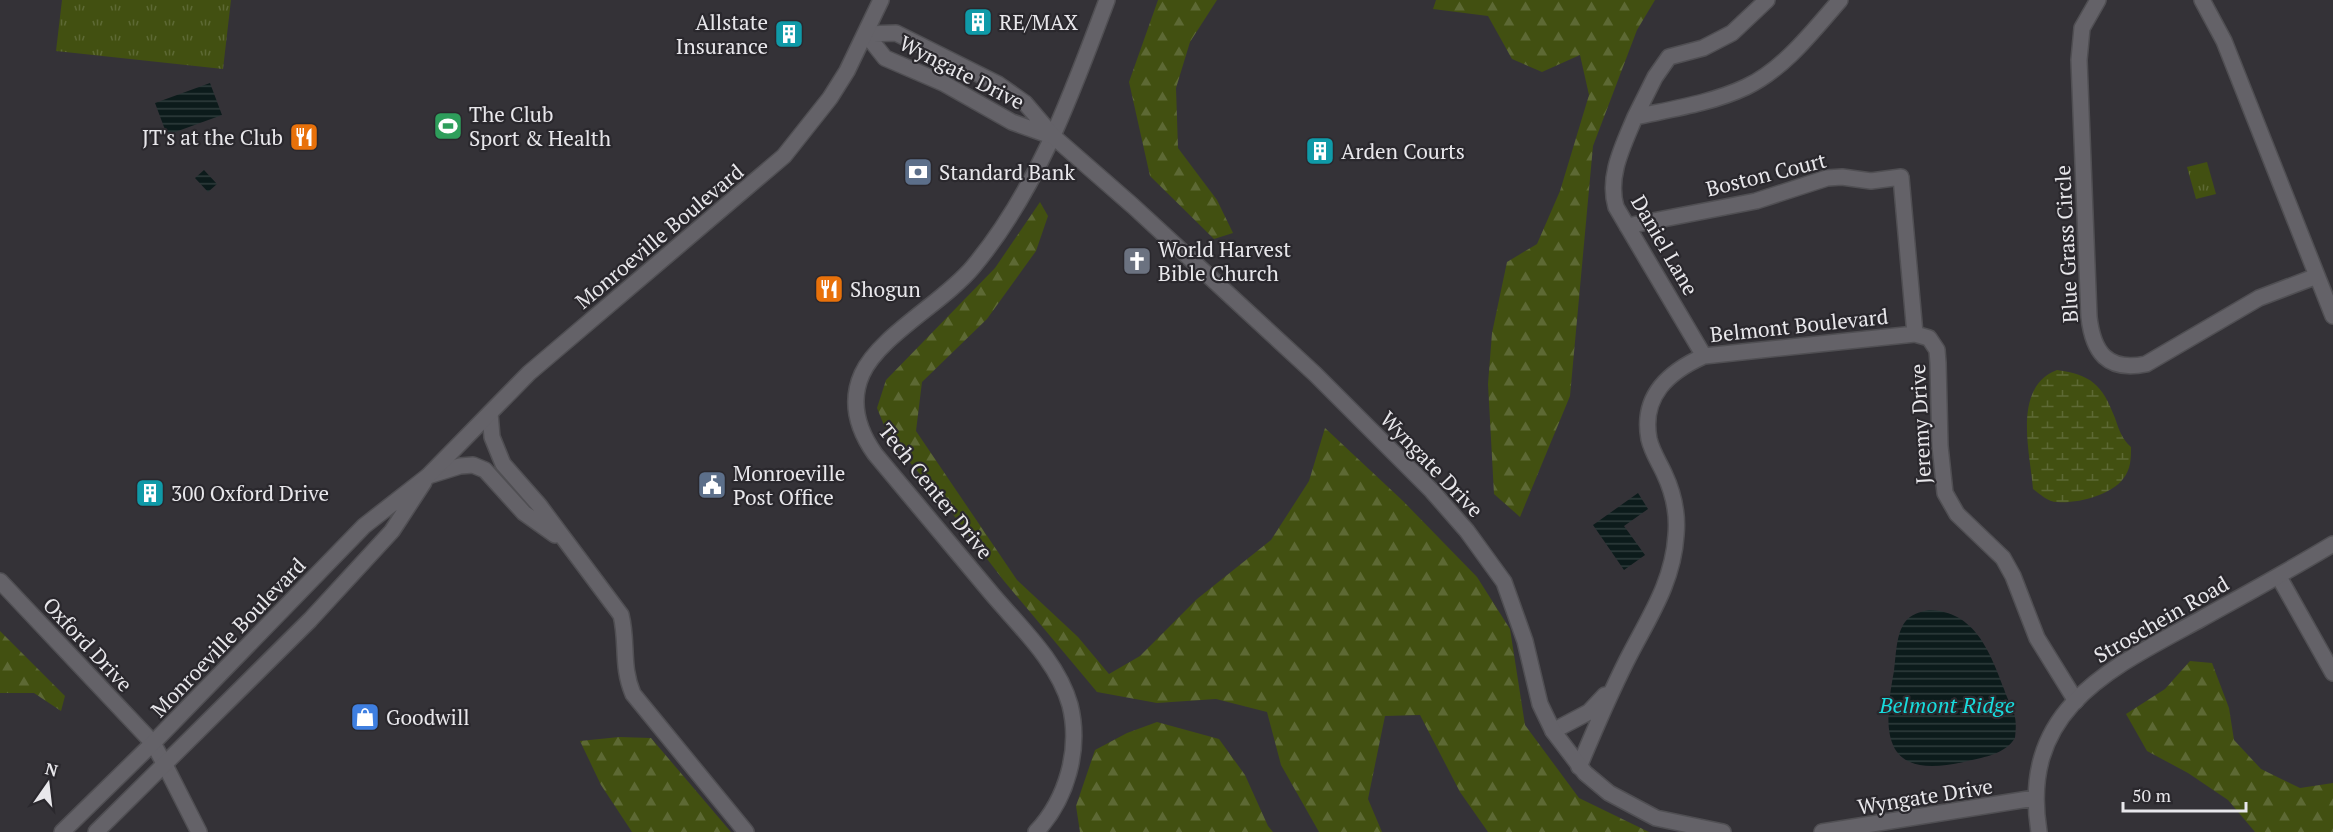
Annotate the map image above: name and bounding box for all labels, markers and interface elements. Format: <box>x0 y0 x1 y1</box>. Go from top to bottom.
building icon: RE/MAX <box>962 6 994 38</box>
place label: Allstate Insurance <box>676 8 768 60</box>
place label: RE/MAX <box>999 8 1078 36</box>
building icon: Allstate Insurance <box>773 18 805 50</box>
street label: Wyngate Drive <box>895 28 1029 116</box>
place label: The Club Sport & Health <box>469 100 611 152</box>
sports icon: The Club Sport & Health <box>432 110 464 142</box>
restaurant icon: JT's at the Club <box>288 121 320 153</box>
place label: JT's at the Club <box>142 123 283 151</box>
building icon: Arden Courts <box>1304 135 1336 167</box>
place label: Arden Courts <box>1341 137 1465 165</box>
street label: Boston Court <box>1703 145 1829 202</box>
bank icon: Standard Bank <box>902 156 934 188</box>
street label: Monroeville Boulevard <box>569 157 749 315</box>
place label: Standard Bank <box>939 158 1075 186</box>
street label: Blue Grass Circle <box>2048 164 2084 324</box>
street label: Daniel Lane <box>1625 190 1705 300</box>
place label: World Harvest Bible Church <box>1158 235 1291 287</box>
church icon: World Harvest Bible Church <box>1121 245 1153 277</box>
restaurant icon: Shogun <box>813 273 845 305</box>
place label: Shogun <box>850 275 921 303</box>
street label: Belmont Boulevard <box>1709 302 1890 348</box>
street label: Jeremy Drive <box>1903 363 1937 485</box>
street label: Wyngate Drive <box>1374 405 1490 523</box>
street label: Tech Center Drive <box>873 417 999 565</box>
place label: Monroeville Post Office <box>733 459 845 511</box>
public building icon: Monroeville Post Office <box>696 469 728 501</box>
building icon: 300 Oxford Drive <box>134 477 166 509</box>
place label: 300 Oxford Drive <box>171 479 329 507</box>
street label: Monroeville Boulevard <box>144 551 312 723</box>
street label: Stroschein Road <box>2089 569 2234 669</box>
street label: Oxford Drive <box>37 591 139 697</box>
water label: Belmont Ridge <box>1878 690 2015 719</box>
shop icon: Goodwill <box>349 701 381 733</box>
place label: Goodwill <box>386 703 470 731</box>
north arrow <box>18 754 78 814</box>
text: N <box>43 757 60 782</box>
street label: Wyngate Drive <box>1855 771 1995 821</box>
scale bar <box>2123 775 2246 813</box>
text: 50 m <box>2132 783 2172 807</box>

